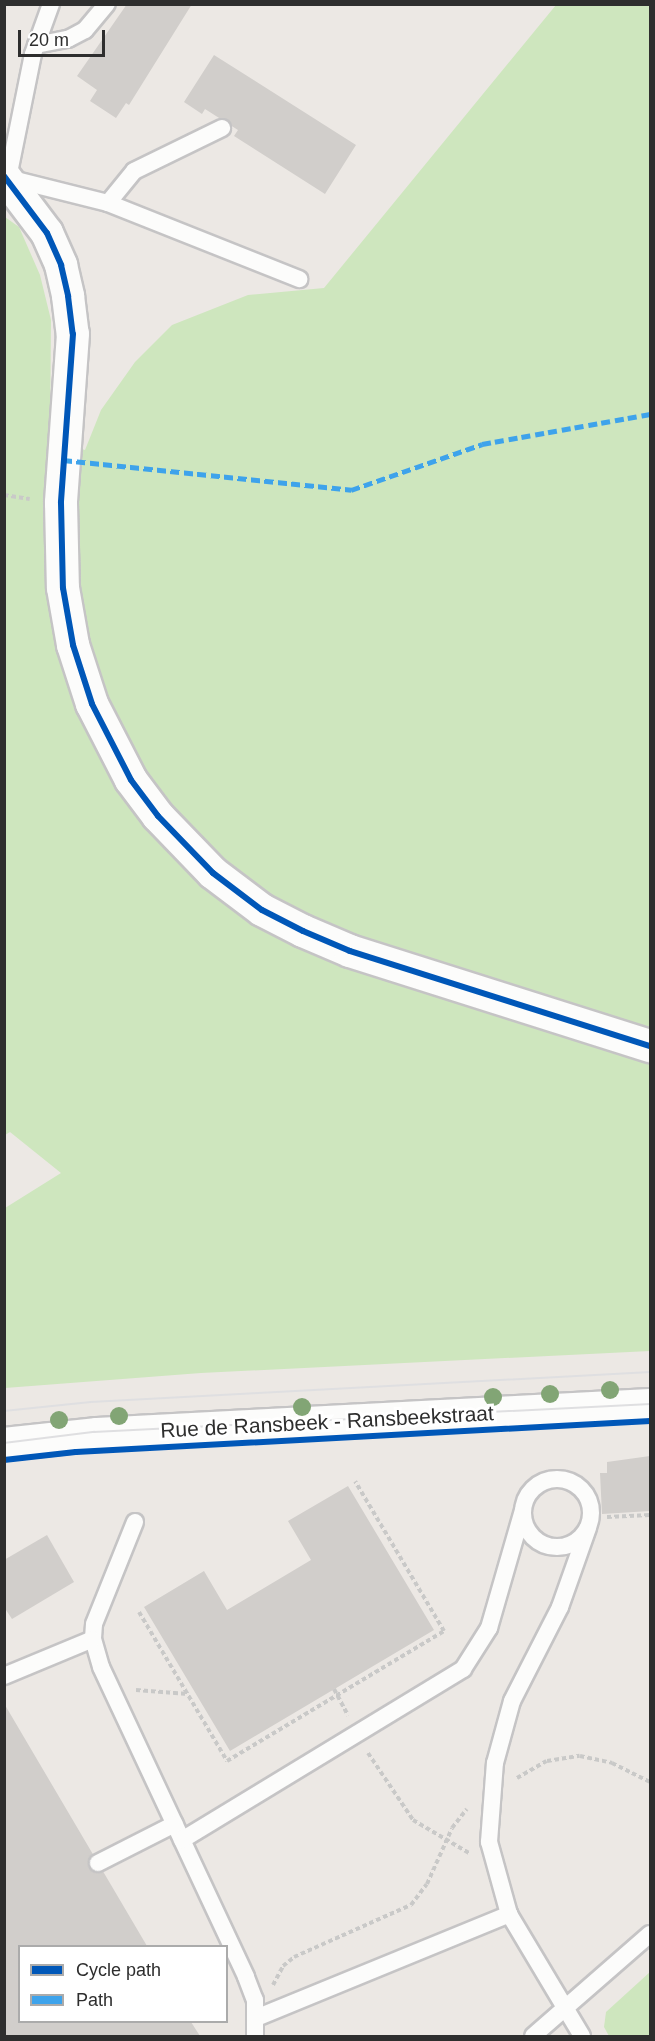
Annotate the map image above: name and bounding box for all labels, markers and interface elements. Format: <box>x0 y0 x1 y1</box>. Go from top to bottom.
scale bar <box>21 18 108 56</box>
text: 20 m <box>29 30 69 50</box>
street label: Rue de Ransbeek - Ransbeekstraat <box>160 1401 494 1443</box>
legend <box>18 1945 228 2023</box>
text: Cycle path <box>76 1960 161 1980</box>
text: Path <box>76 1990 113 2010</box>

